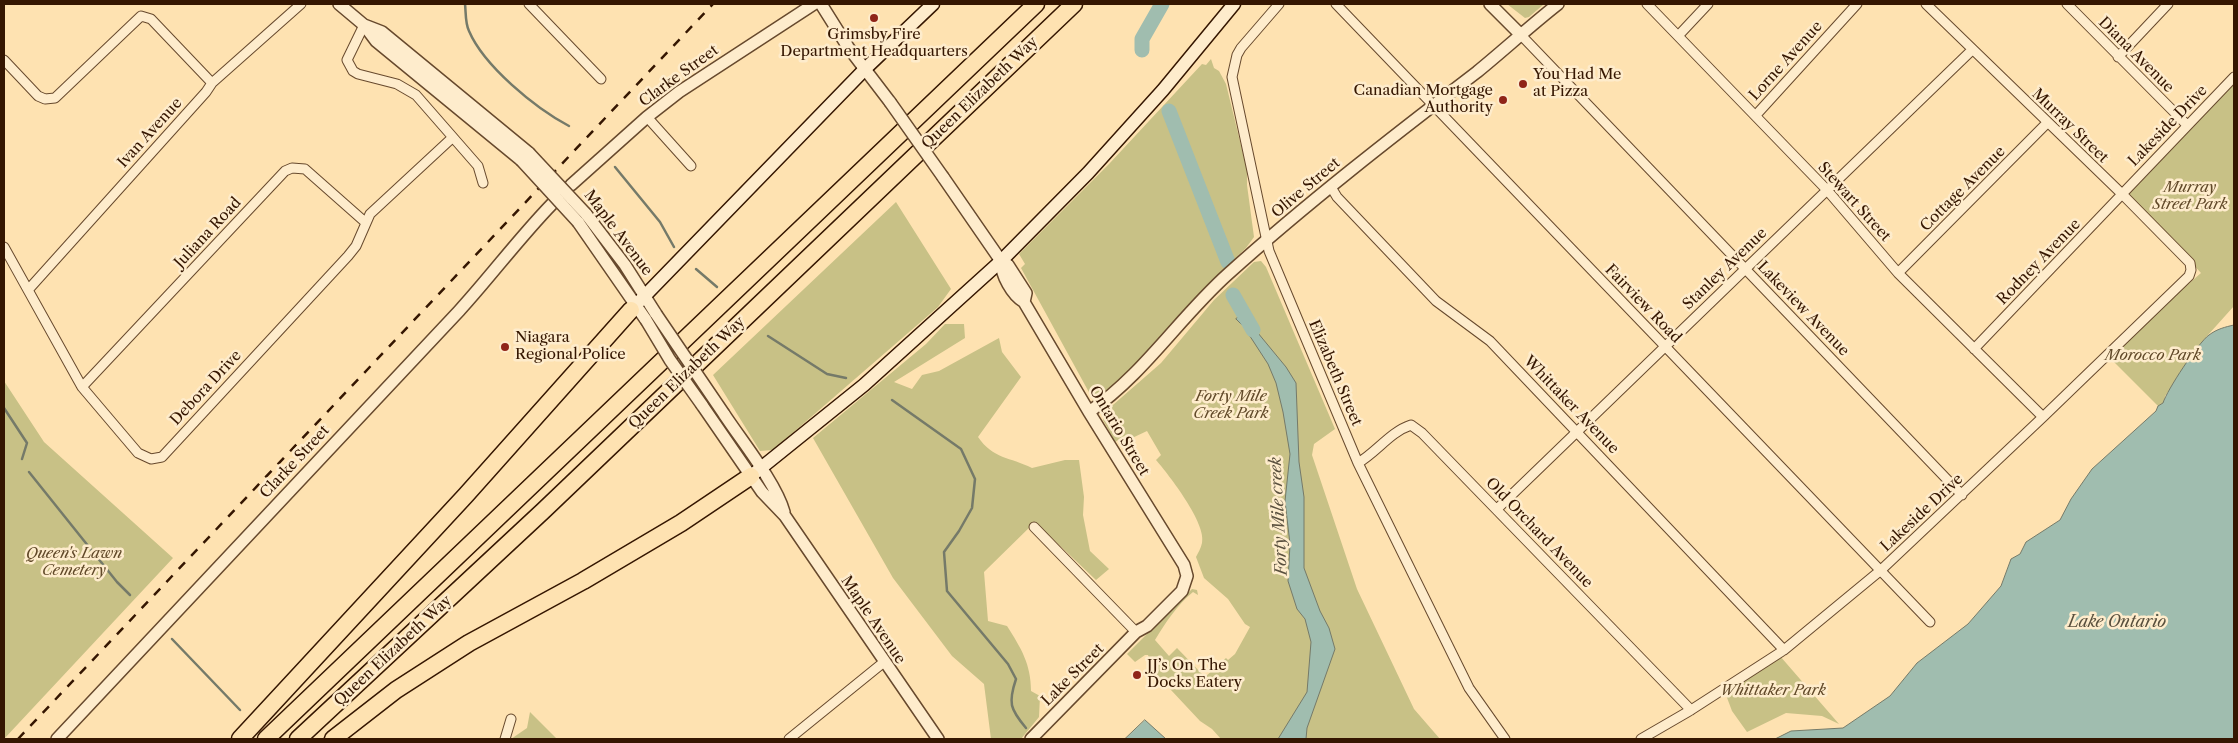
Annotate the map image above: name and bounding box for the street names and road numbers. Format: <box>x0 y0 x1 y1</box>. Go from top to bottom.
street label: Diana Avenue <box>2095 14 2177 96</box>
street label: Lorne Avenue <box>1746 18 1826 104</box>
street label: Queen Elizabeth Way <box>918 33 1042 153</box>
street label: Clarke Street <box>636 41 722 111</box>
street label: Lakeside Drive <box>2125 82 2211 170</box>
street label: Murray Street <box>2028 85 2112 167</box>
street label: Ivan Avenue <box>114 94 186 172</box>
street label: Cottage Avenue <box>1917 143 2009 235</box>
street label: Olive Street <box>1268 154 1344 222</box>
street label: Stewart Street <box>1814 159 1894 245</box>
street label: Maple Avenue <box>580 187 656 279</box>
street label: Juliana Road <box>171 194 245 272</box>
street label: Rodney Avenue <box>1994 215 2084 309</box>
street label: Stanley Avenue <box>1679 224 1771 314</box>
street label: Lakeview Avenue <box>1753 258 1853 360</box>
street label: Fairview Road <box>1601 261 1685 347</box>
street label: Queen Elizabeth Way <box>625 313 749 433</box>
street label: Elizabeth Street <box>1305 317 1365 429</box>
street label: Debora Drive <box>167 347 245 429</box>
street label: Whittaker Avenue <box>1520 352 1622 458</box>
street label: Ontario Street <box>1085 383 1153 479</box>
street label: Clarke Street <box>257 422 333 502</box>
street label: Lakeside Drive <box>1877 470 1967 556</box>
street label: Old Orchard Avenue <box>1482 474 1596 592</box>
street label: Maple Avenue <box>837 573 909 667</box>
street label: Queen Elizabeth Way <box>331 592 455 710</box>
street label: Lake Street <box>1038 640 1108 710</box>

